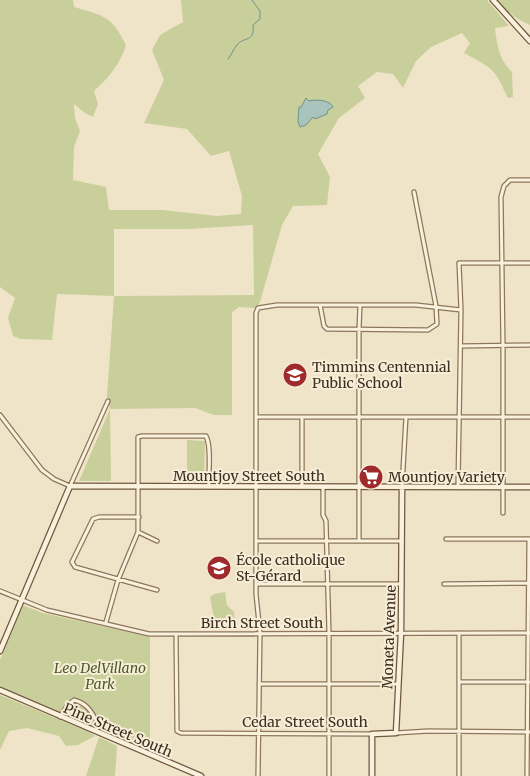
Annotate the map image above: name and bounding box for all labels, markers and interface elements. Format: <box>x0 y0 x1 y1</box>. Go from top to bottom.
place label: Timmins Centennial Public School <box>312 358 452 392</box>
school or university icon: Timmins Centennial Public School <box>282 362 308 388</box>
supermarket icon: Mountjoy Variety <box>358 464 384 490</box>
street label: Mountjoy Street South <box>173 467 325 485</box>
place label: Mountjoy Variety <box>388 468 506 486</box>
place label: École catholique St-Gérard <box>236 551 345 585</box>
school or university icon: École catholique St-Gérard <box>206 555 232 581</box>
street label: Moneta Avenue <box>378 585 400 689</box>
street label: Birch Street South <box>201 614 323 632</box>
park label: Leo DelVillano Park <box>54 659 146 693</box>
street label: Pine Street South <box>61 699 175 761</box>
street label: Cedar Street South <box>242 713 368 731</box>

